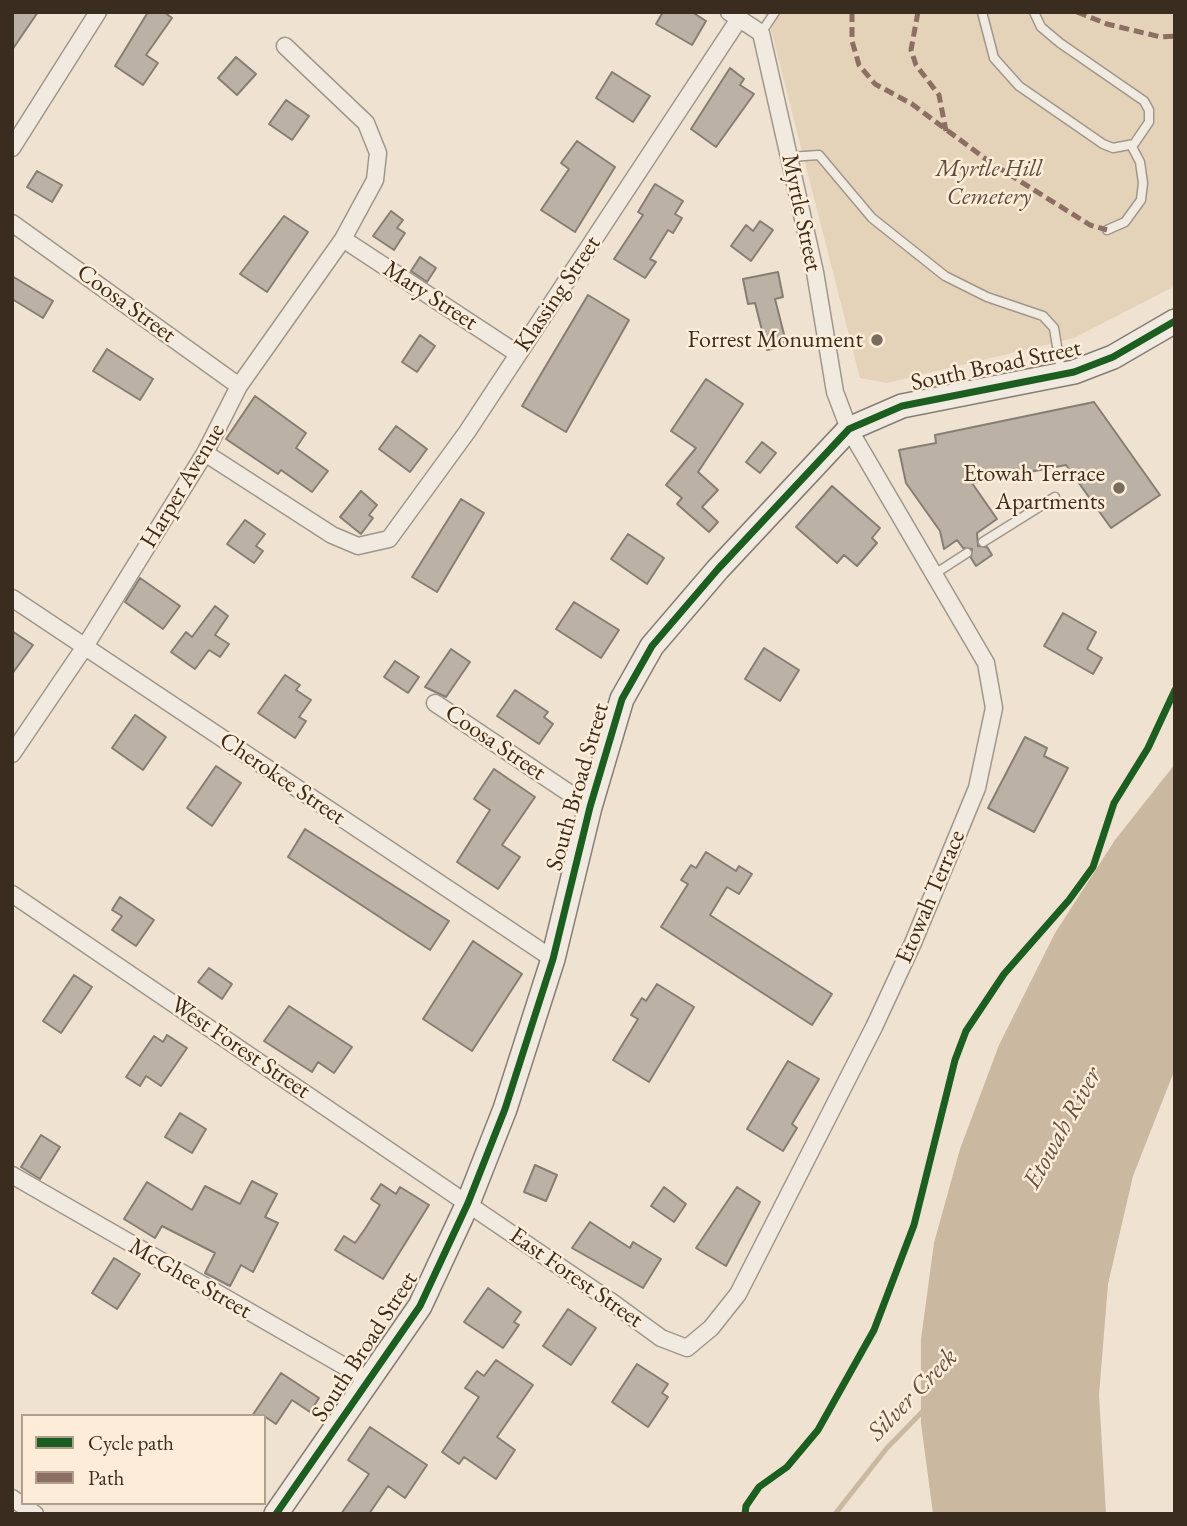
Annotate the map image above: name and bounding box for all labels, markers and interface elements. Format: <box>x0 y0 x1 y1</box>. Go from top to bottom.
street label: Myrtle Street <box>775 152 827 274</box>
park label: Myrtle Hill Cemetery <box>936 155 1042 211</box>
street label: Klassing Street <box>509 231 607 357</box>
street label: Mary Street <box>377 255 483 337</box>
street label: Coosa Street <box>71 258 181 350</box>
place label: Forrest Monument <box>687 326 863 354</box>
marker: Forrest Monument <box>869 332 885 348</box>
street label: South Broad Street <box>908 334 1084 398</box>
street label: Harper Avenue <box>134 418 232 554</box>
place label: Etowah Terrace Apartments <box>963 460 1105 516</box>
marker: Etowah Terrace Apartments <box>1111 480 1127 496</box>
street label: Coosa Street <box>439 699 551 787</box>
street label: South Broad Street <box>540 700 616 874</box>
street label: Cherokee Street <box>214 726 350 832</box>
street label: Etowah Terrace <box>890 826 972 968</box>
street label: West Forest Street <box>165 991 315 1105</box>
water label: Etowah River <box>1017 1062 1109 1194</box>
street label: East Forest Street <box>504 1221 648 1335</box>
street label: McGhee Street <box>124 1232 256 1326</box>
street label: South Broad Street <box>306 1267 424 1427</box>
water label: Silver Creek <box>861 1342 965 1448</box>
legend <box>21 1414 266 1505</box>
text: Cycle path <box>88 1429 174 1456</box>
text: Path <box>88 1464 124 1491</box>

